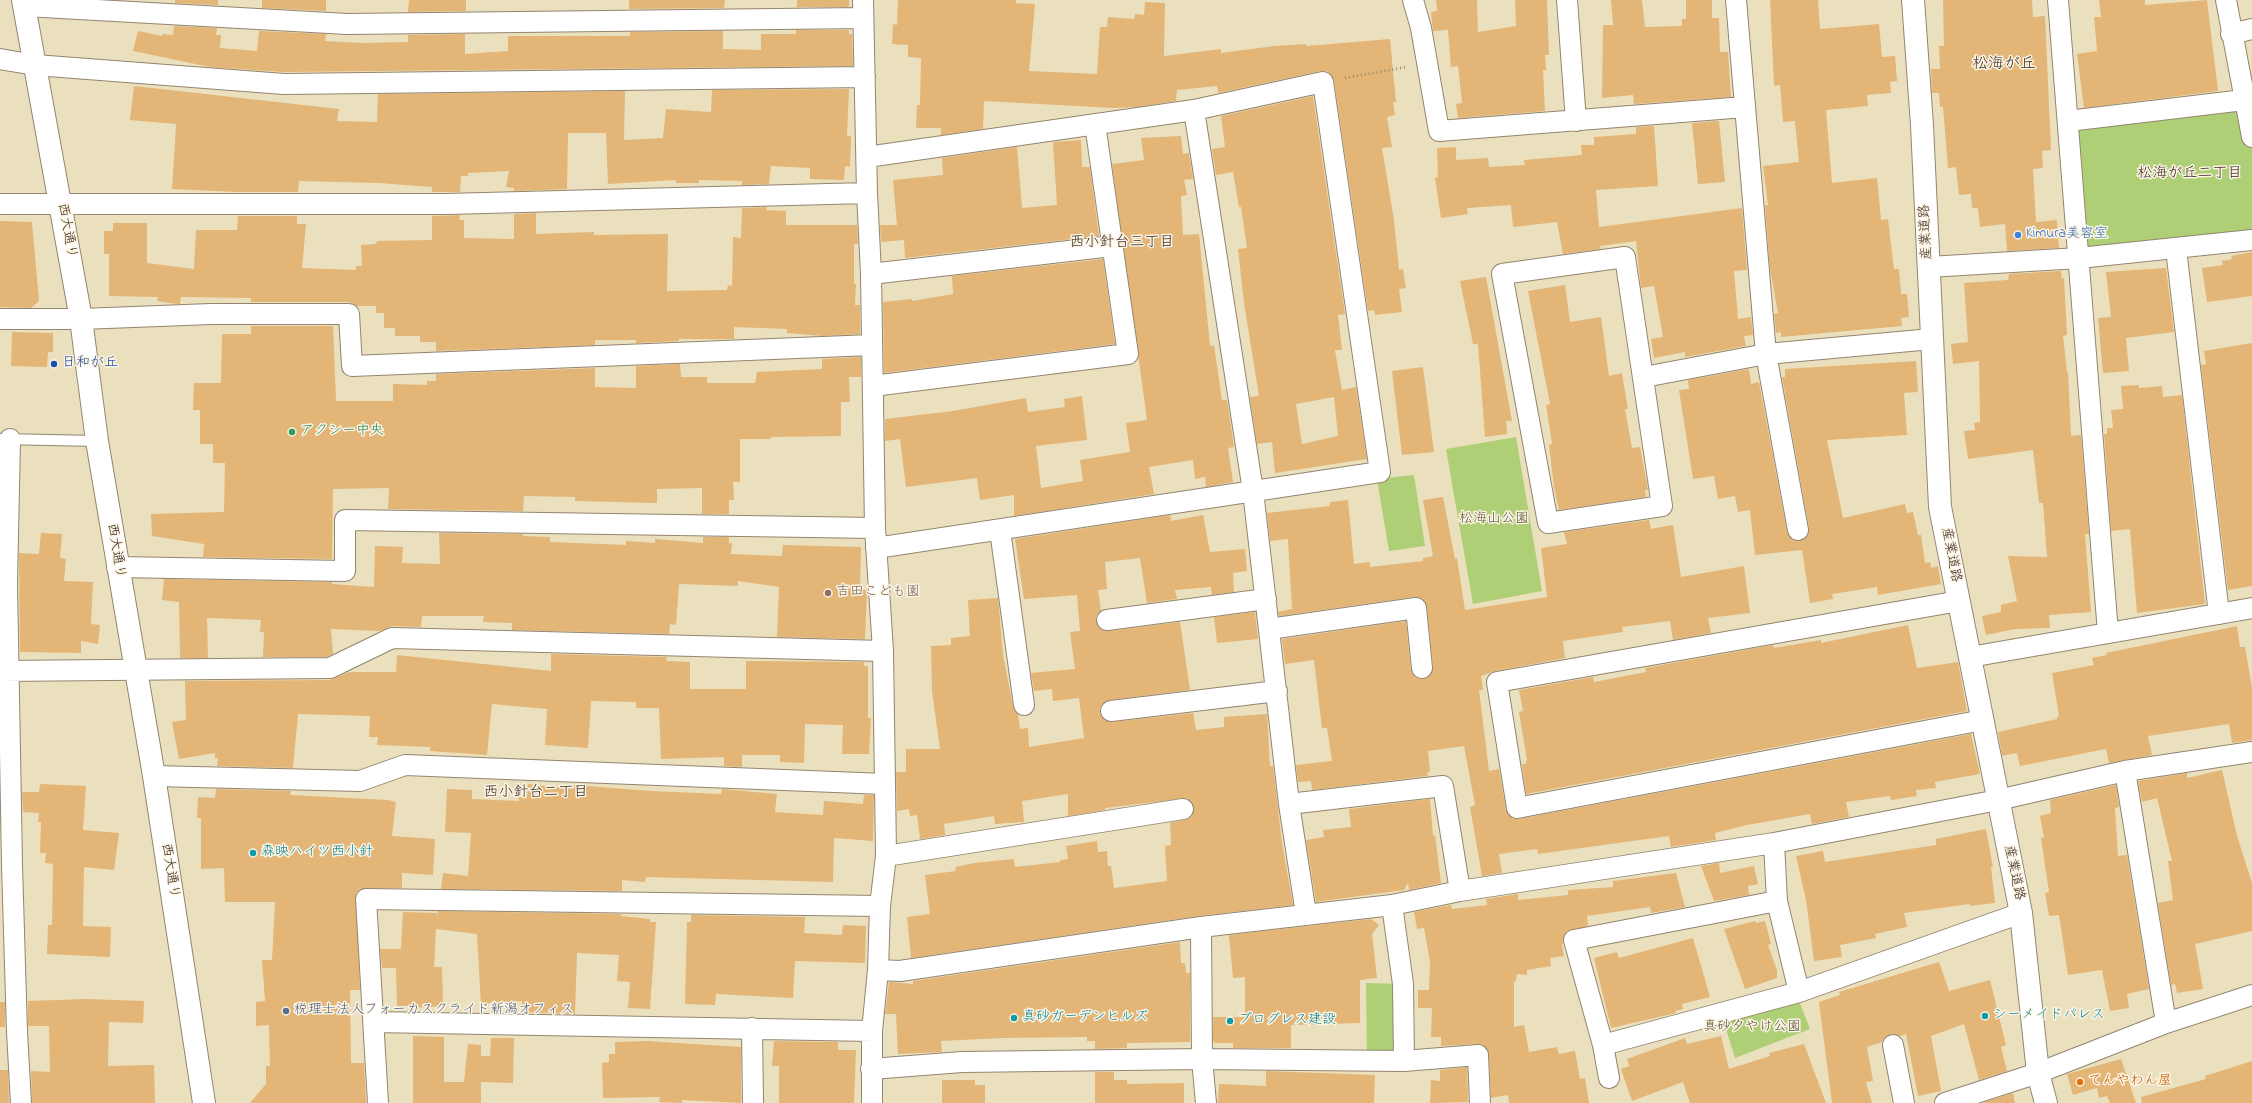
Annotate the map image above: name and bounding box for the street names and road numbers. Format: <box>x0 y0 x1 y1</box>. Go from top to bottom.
street label: 西大通り <box>53 202 79 260</box>
street label: 産業道路 <box>1917 204 1937 260</box>
street label: 西大通り <box>102 522 128 580</box>
street label: 産業道路 <box>1936 526 1964 584</box>
street label: 西大通り <box>156 842 182 900</box>
street label: 産業道路 <box>1999 844 2027 902</box>

